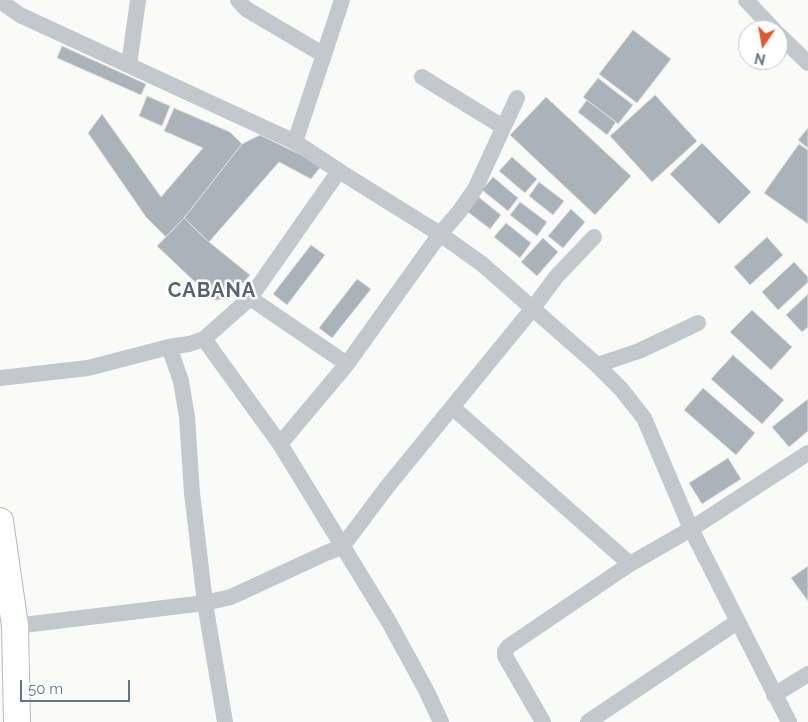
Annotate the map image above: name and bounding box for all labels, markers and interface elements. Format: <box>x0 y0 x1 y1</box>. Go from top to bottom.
north arrow <box>738 20 788 70</box>
text: N <box>753 50 767 68</box>
district label: CABANA <box>167 279 257 303</box>
scale bar <box>22 670 132 702</box>
text: 50 m <box>28 680 63 698</box>

